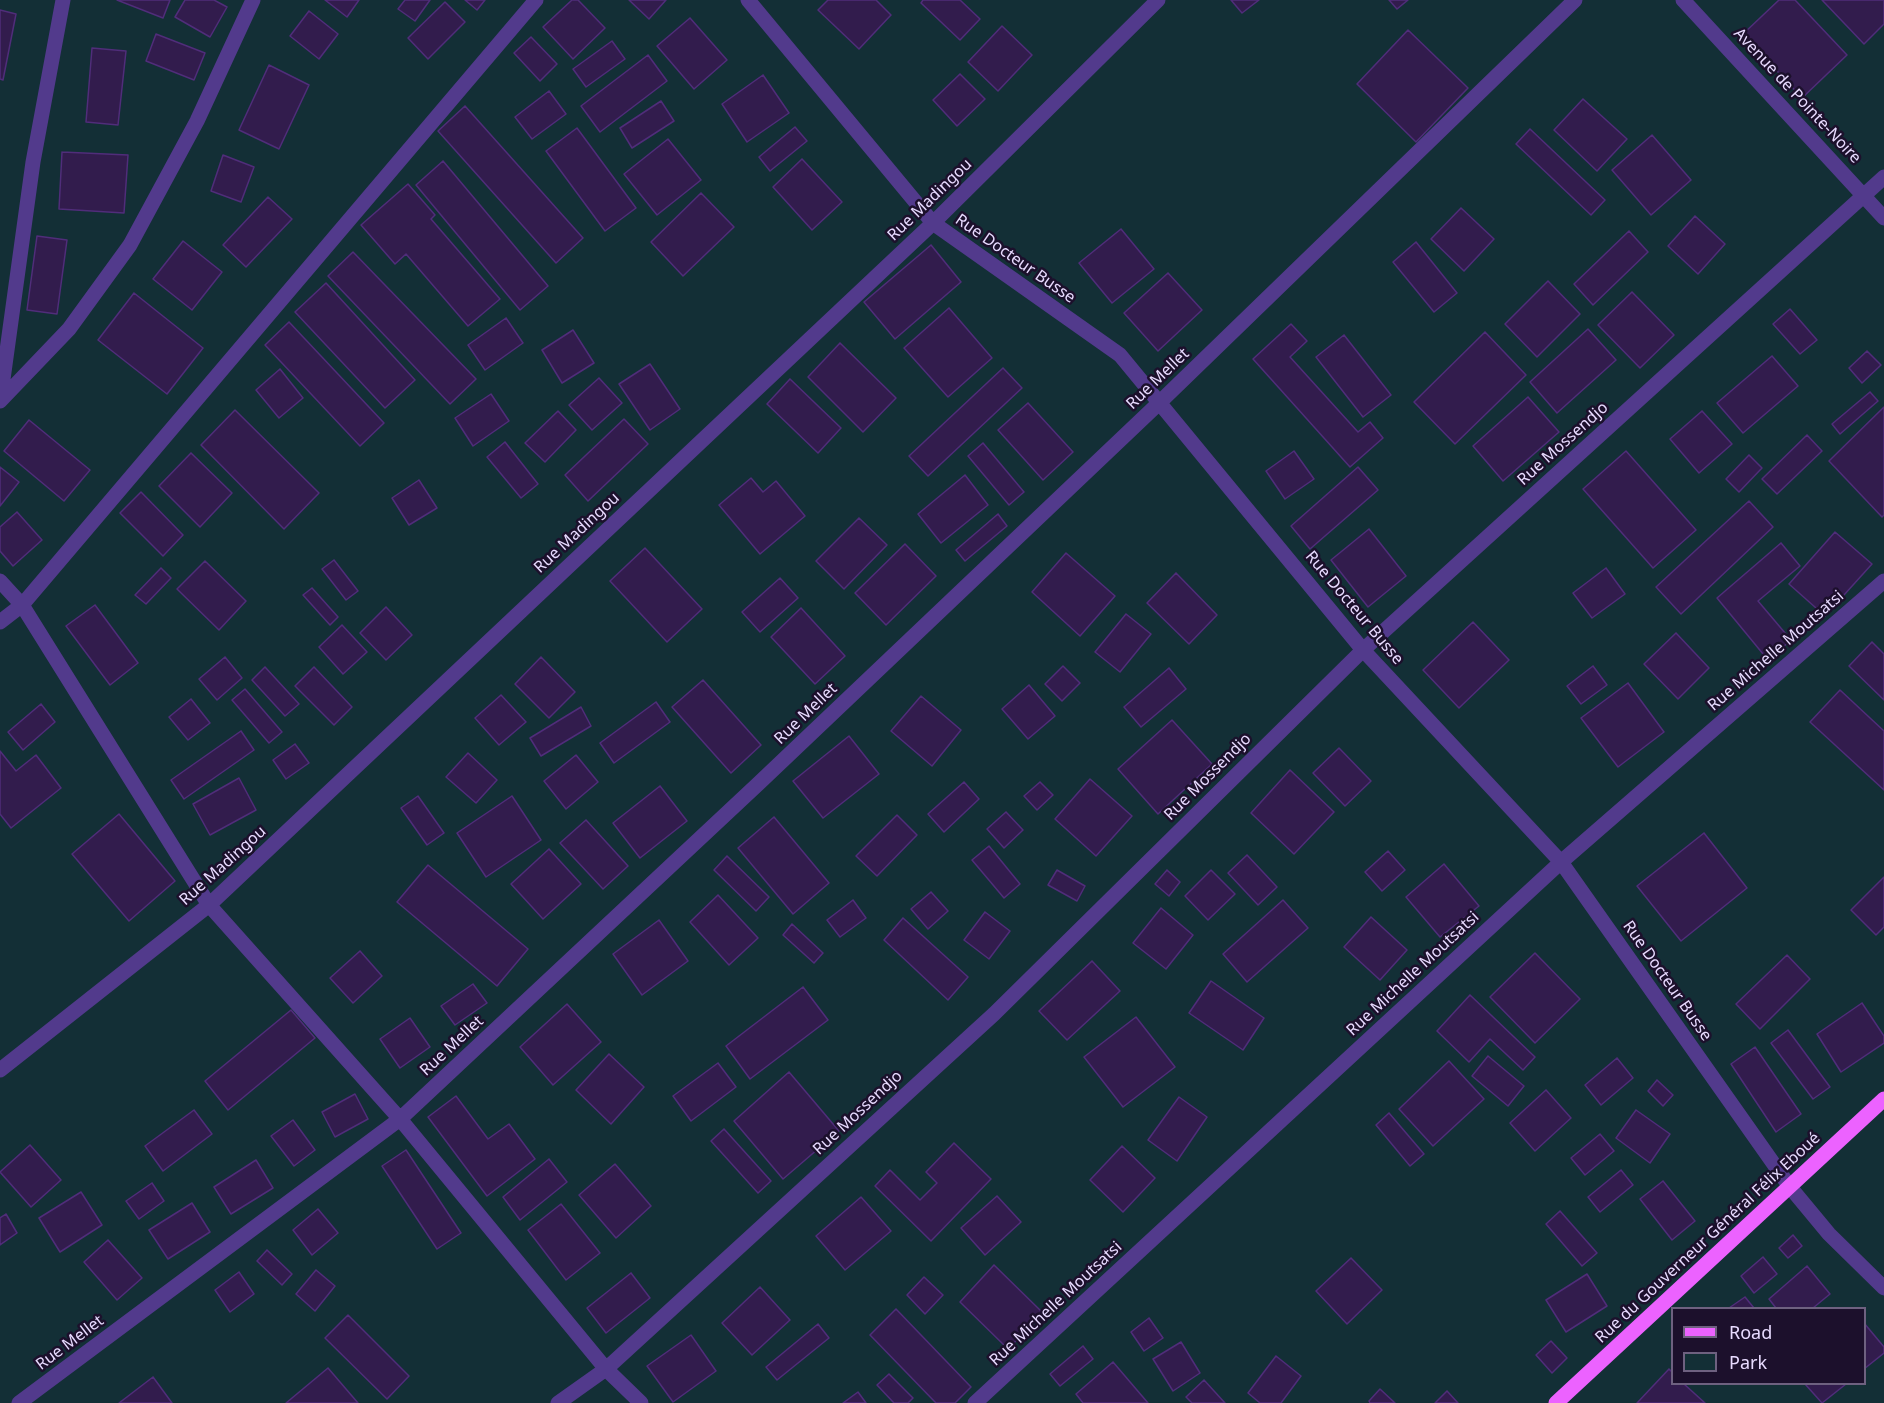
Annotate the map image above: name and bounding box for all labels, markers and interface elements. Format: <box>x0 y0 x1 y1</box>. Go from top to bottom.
street label: Avenue de Pointe-Noire <box>1729 24 1865 168</box>
street label: Rue Madingou <box>884 155 976 245</box>
street label: Rue Docteur Busse <box>951 210 1079 308</box>
street label: Rue Mellet <box>1123 344 1193 414</box>
street label: Rue Mossendjo <box>1514 398 1612 490</box>
street label: Rue Madingou <box>530 489 624 577</box>
street label: Rue Docteur Busse <box>1301 547 1407 669</box>
street label: Rue Michelle Moutsatsi <box>1704 587 1848 715</box>
street label: Rue Mellet <box>771 679 841 749</box>
street label: Rue Mossendjo <box>1161 730 1255 824</box>
street label: Rue Madingou <box>176 822 270 910</box>
street label: Rue Michelle Moutsatsi <box>1343 908 1483 1040</box>
street label: Rue Docteur Busse <box>1618 917 1716 1045</box>
street label: Rue Mellet <box>416 1012 488 1080</box>
street label: Rue Mossendjo <box>809 1067 907 1159</box>
street label: Rue du Gouverneur Général Félix Eboué <box>1592 1129 1824 1347</box>
street label: Rue Michelle Moutsatsi <box>986 1238 1126 1370</box>
legend <box>1671 1307 1866 1385</box>
street label: Rue Mellet <box>32 1311 108 1375</box>
text: Road <box>1729 1320 1772 1344</box>
text: Park <box>1729 1350 1767 1374</box>

